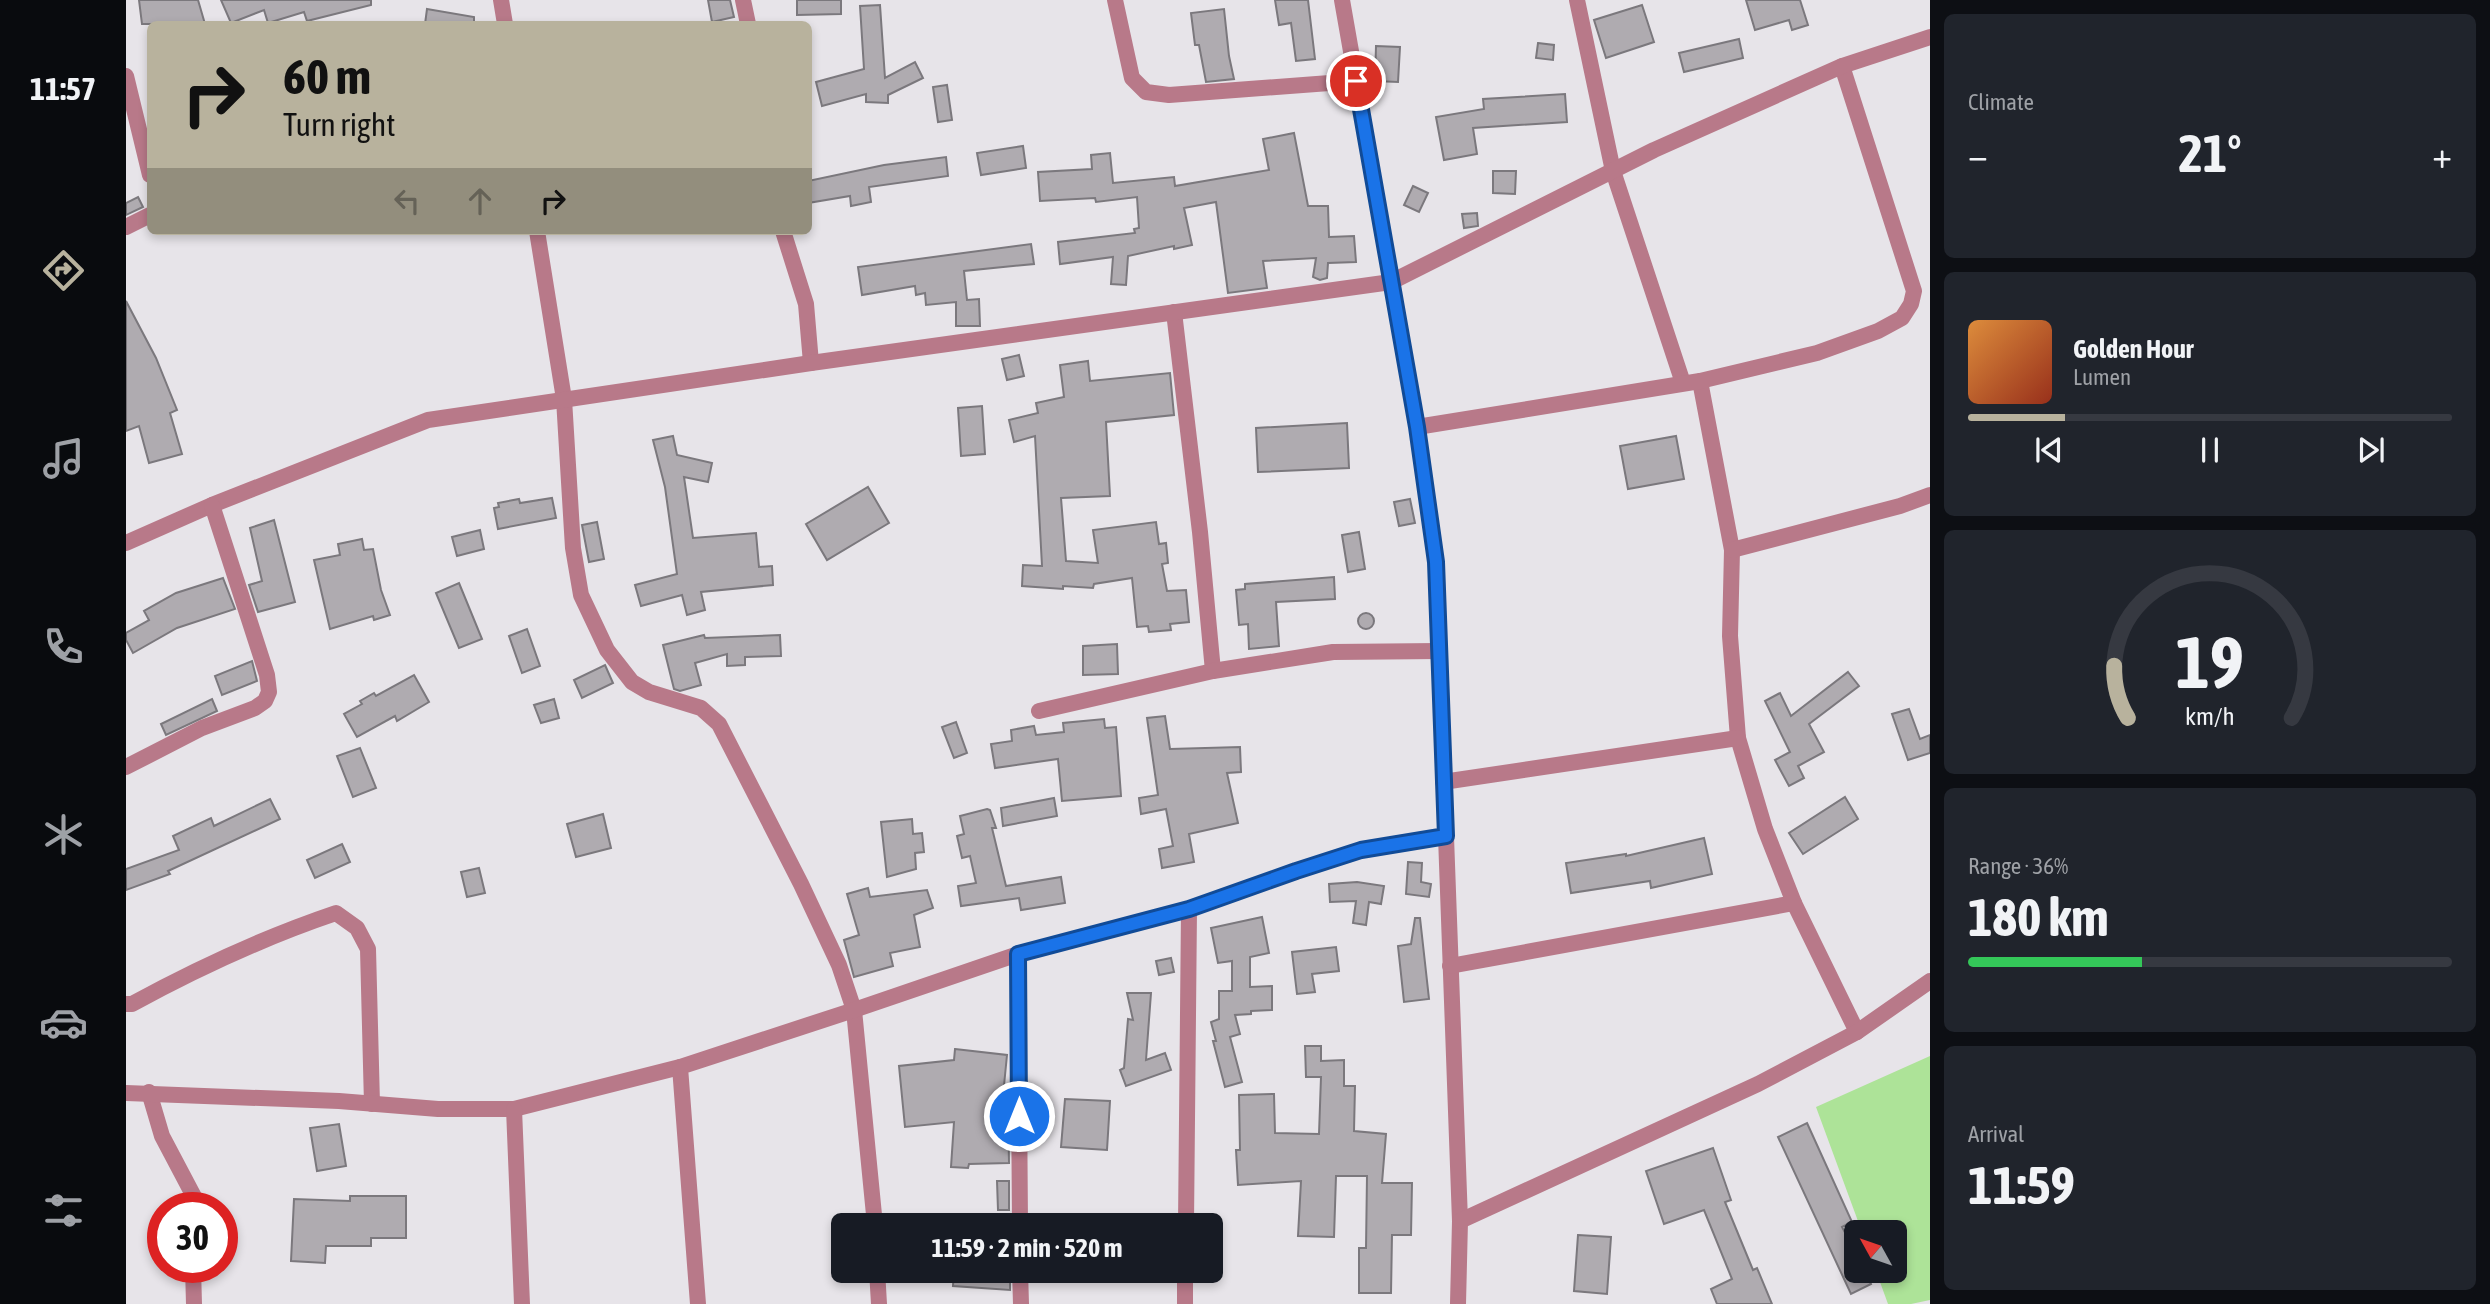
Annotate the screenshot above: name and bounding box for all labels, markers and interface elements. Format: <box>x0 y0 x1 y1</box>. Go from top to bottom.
text: 60 m <box>283 48 371 104</box>
icon: right <box>168 49 259 140</box>
pin <box>1326 51 1386 111</box>
icon: arrive <box>1337 62 1375 100</box>
text: 11:57 <box>30 70 96 107</box>
text: Climate <box>1968 89 2034 115</box>
text: Turn right <box>283 106 396 143</box>
text: 21° <box>2178 123 2242 183</box>
text: − <box>1968 133 1988 176</box>
text: + <box>2432 133 2452 176</box>
icon: left <box>388 182 426 220</box>
icon: ahead <box>461 182 499 220</box>
icon: right <box>534 182 572 220</box>
icon: directions <box>39 246 88 295</box>
text: Golden Hour <box>2073 334 2193 364</box>
text: Lumen <box>2073 364 2131 390</box>
icon: previous <box>2030 431 2068 469</box>
icon: pause <box>2191 431 2229 469</box>
icon: next <box>2352 431 2390 469</box>
icon: music <box>39 434 88 483</box>
text: 19 <box>2176 620 2244 703</box>
icon: phone <box>39 622 88 671</box>
text: km/h <box>2185 702 2235 730</box>
icon: climate <box>39 810 88 859</box>
text: Range · 36% <box>1968 853 2068 879</box>
text: 180 km <box>1968 887 2109 947</box>
icon: car <box>39 998 88 1047</box>
position arrow <box>982 1079 1056 1153</box>
text: Arrival <box>1968 1121 2024 1147</box>
text: 11:59 <box>1968 1155 2075 1215</box>
icon: filters <box>39 1186 88 1235</box>
speed limit sign: 30 <box>147 1192 238 1283</box>
north arrow <box>1844 1220 1908 1283</box>
map controls <box>1844 1220 1907 1283</box>
text: 11:59 · 2 min · 520 m <box>932 1233 1122 1263</box>

